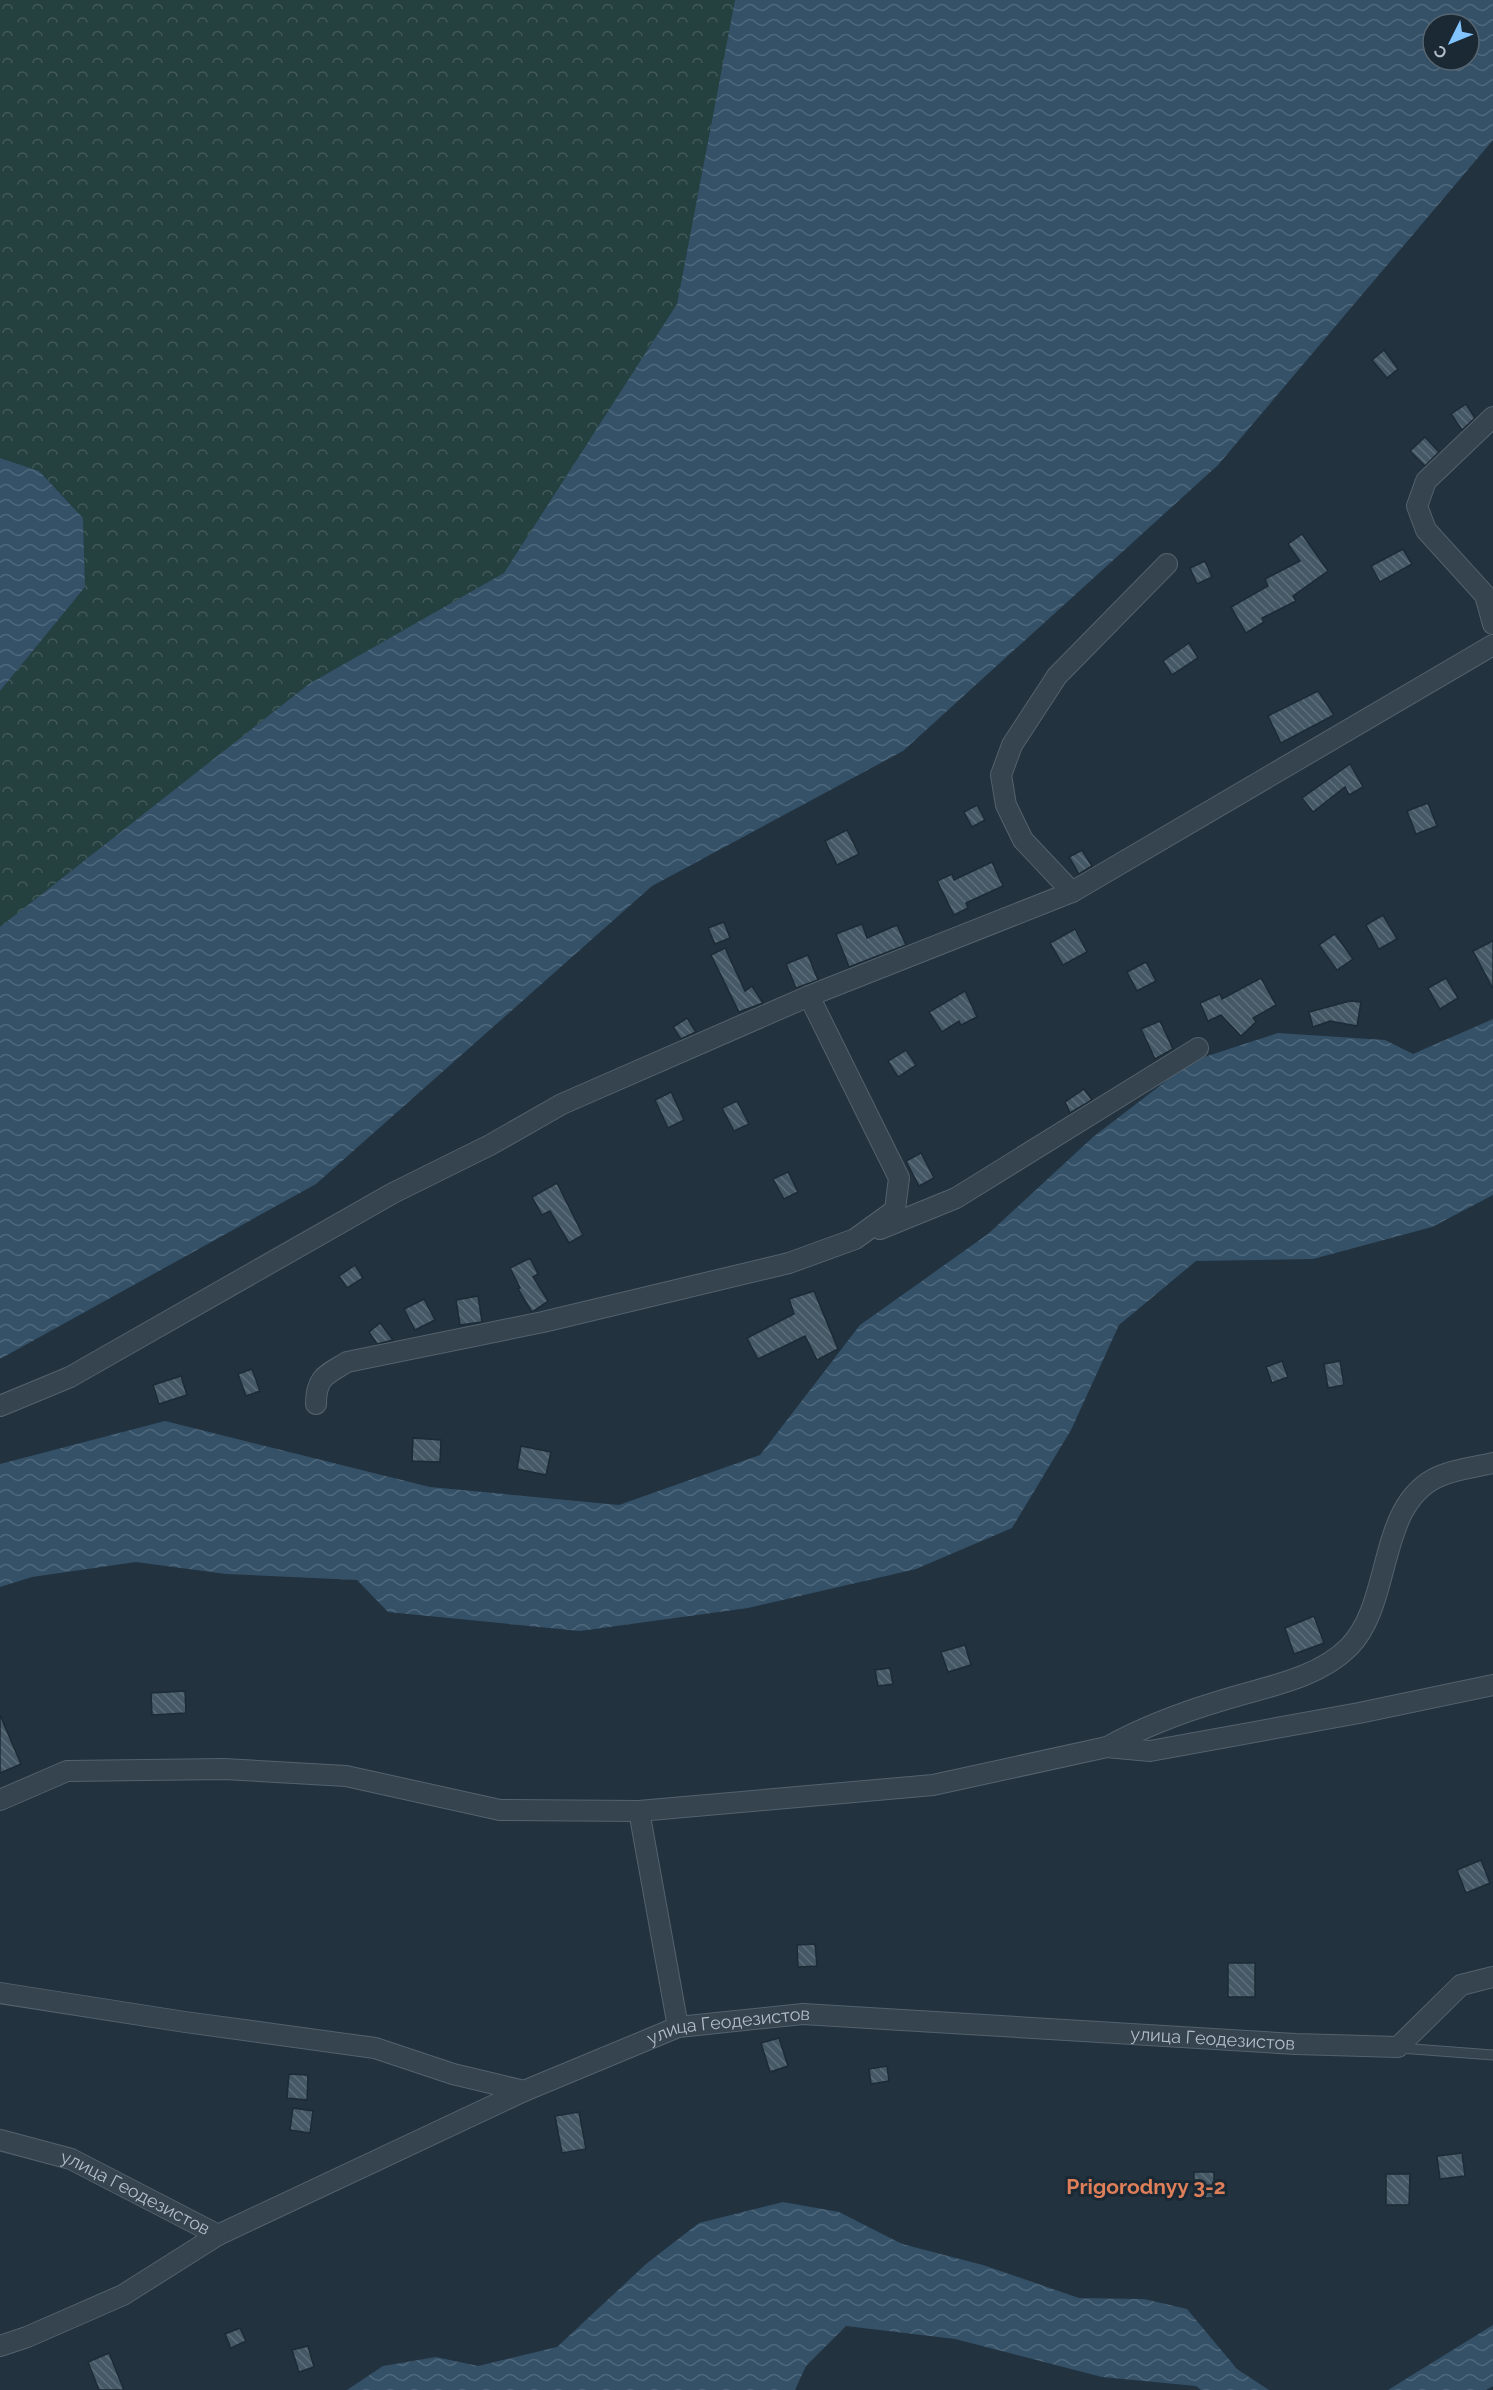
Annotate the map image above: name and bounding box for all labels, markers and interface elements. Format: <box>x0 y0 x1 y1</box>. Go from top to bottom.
north arrow <box>1421 12 1481 72</box>
text: С <box>1430 41 1451 62</box>
street label: улица Геодезистов <box>644 2003 811 2049</box>
street label: улица Геодезистов <box>1130 2023 1296 2054</box>
street label: улица Геодезистов <box>59 2146 214 2239</box>
district label: Prigorodnyy 3-2 <box>1066 2174 1226 2199</box>

